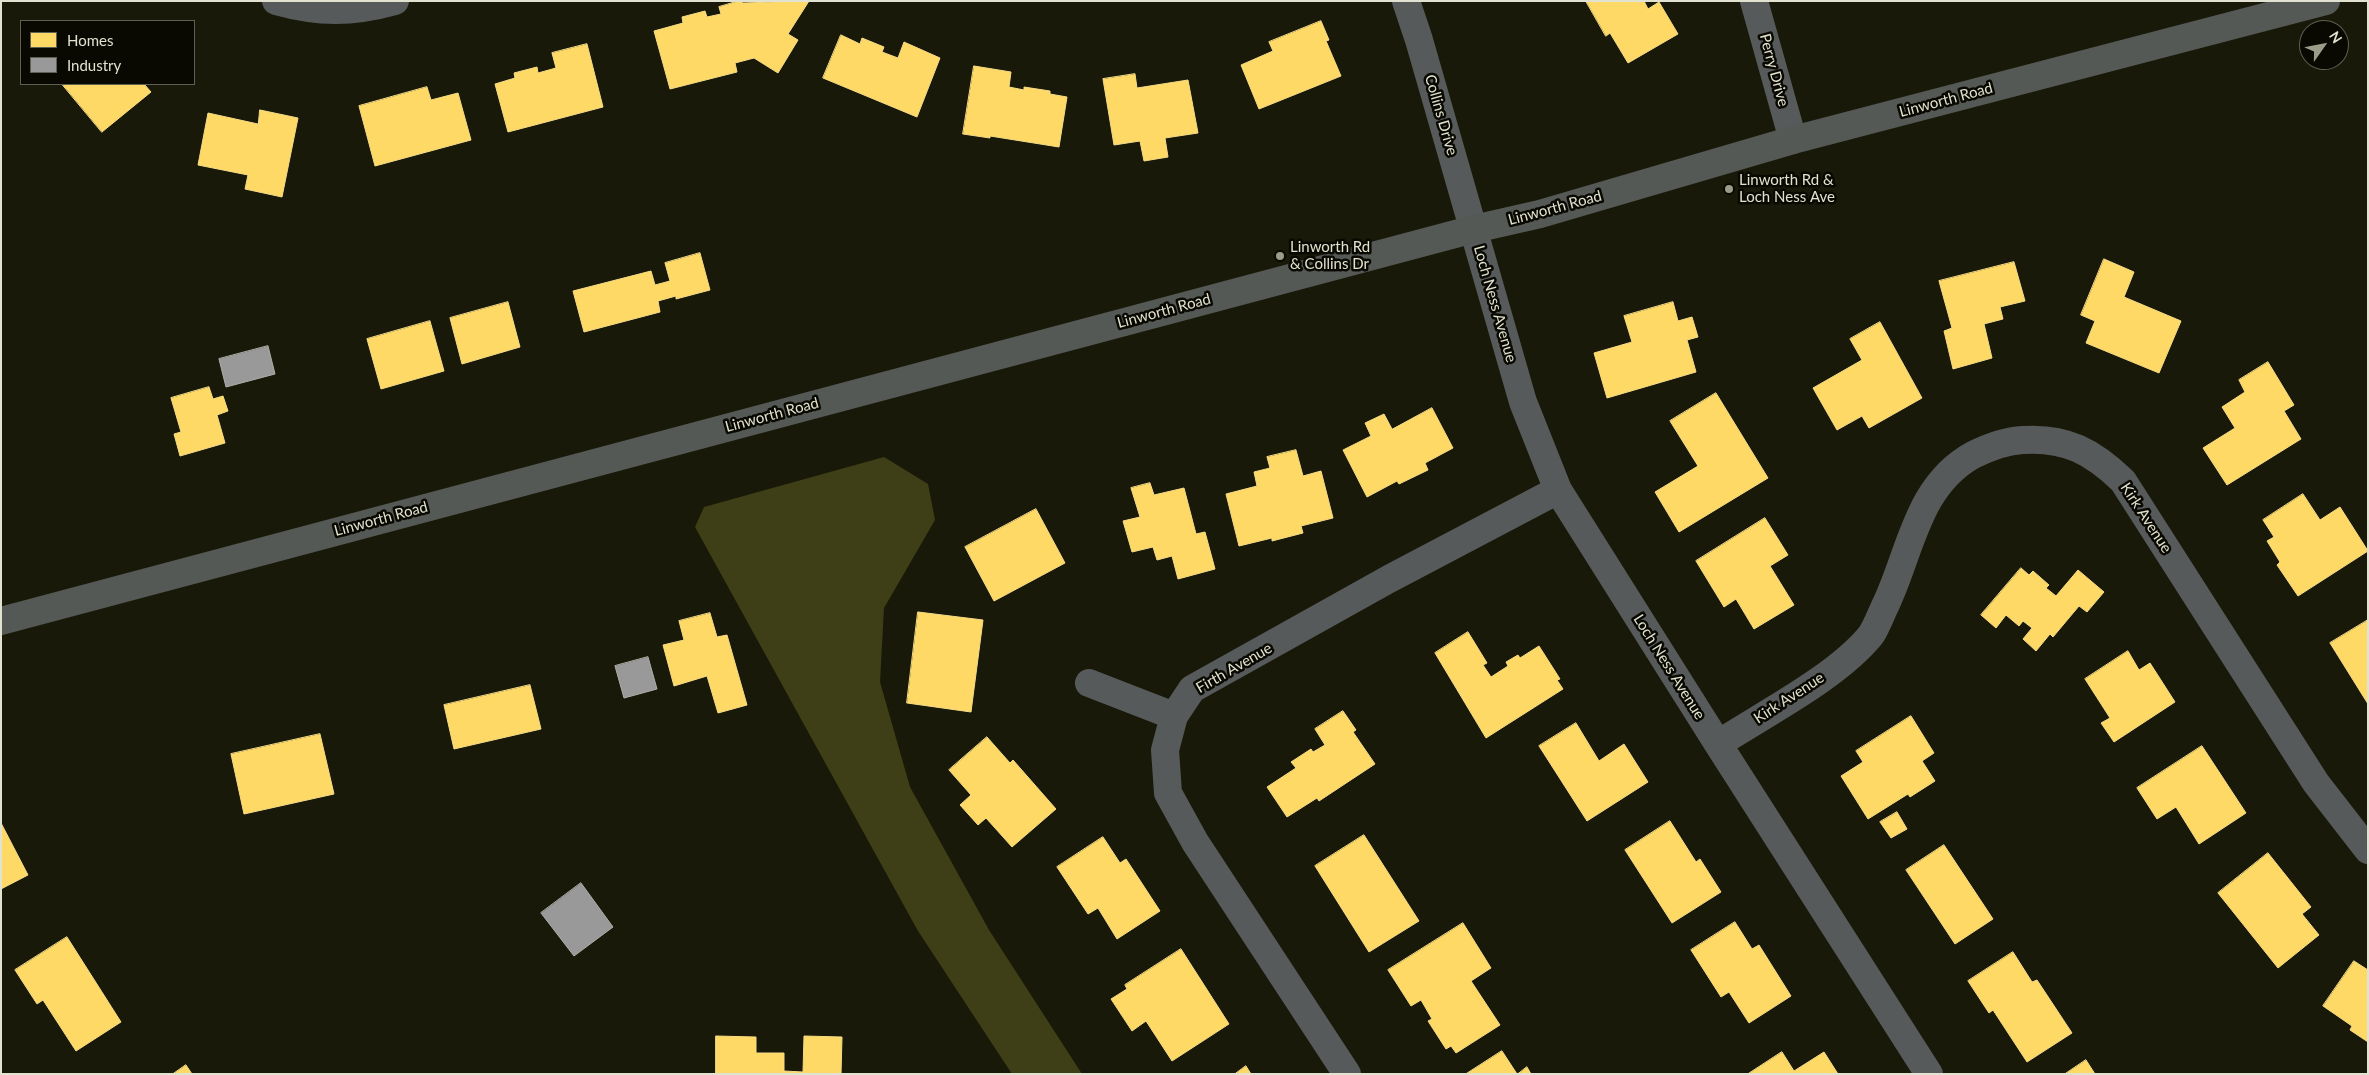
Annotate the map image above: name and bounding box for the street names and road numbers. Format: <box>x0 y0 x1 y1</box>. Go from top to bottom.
street label: Perry Drive <box>1756 32 1792 108</box>
street label: Collins Drive <box>1421 72 1461 158</box>
street label: Linworth Road <box>1897 79 1995 121</box>
street label: Linworth Road <box>1506 187 1604 229</box>
street label: Loch Ness Avenue <box>1470 244 1520 364</box>
street label: Linworth Road <box>1115 290 1213 332</box>
street label: Linworth Road <box>723 394 821 436</box>
street label: Kirk Avenue <box>2117 480 2175 556</box>
street label: Linworth Road <box>332 498 430 540</box>
street label: Loch Ness Avenue <box>1629 611 1709 723</box>
street label: Firth Avenue <box>1193 639 1275 697</box>
street label: Kirk Avenue <box>1751 669 1827 727</box>

